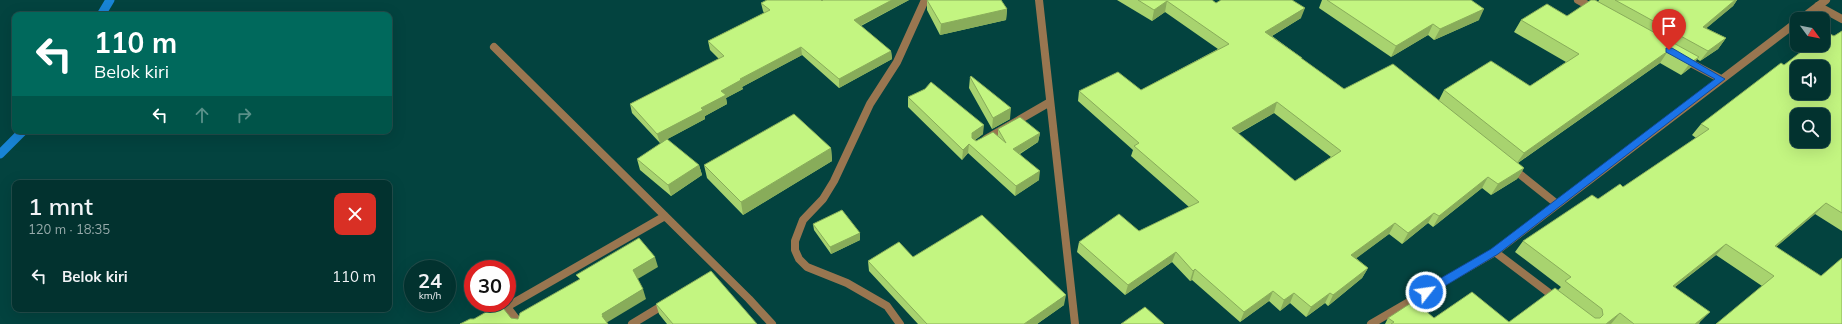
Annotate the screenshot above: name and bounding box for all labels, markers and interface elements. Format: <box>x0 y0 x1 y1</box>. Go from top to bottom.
pin <box>1652 9 1686 50</box>
north arrow <box>1790 12 1830 52</box>
map controls <box>1790 12 1830 148</box>
icon: arrive <box>1658 15 1680 37</box>
text: 110 m <box>94 25 177 60</box>
icon: left <box>28 28 80 80</box>
text: Belok kiri <box>94 60 169 83</box>
button: sound <box>1790 60 1830 100</box>
icon: left <box>149 104 171 126</box>
icon: ahead <box>191 104 213 126</box>
icon: right <box>233 104 255 126</box>
button: search <box>1790 108 1830 148</box>
text: 1 mnt <box>28 191 93 221</box>
button: close <box>334 193 376 235</box>
text: 120 m · 18:35 <box>28 221 110 237</box>
speed limit sign: 30 <box>464 260 516 312</box>
icon: left <box>28 265 50 287</box>
text: Belok kiri <box>62 267 128 286</box>
text: 110 m <box>332 267 376 286</box>
text: 24 <box>418 268 442 293</box>
position arrow <box>1405 271 1447 313</box>
text: km/h <box>419 289 441 302</box>

